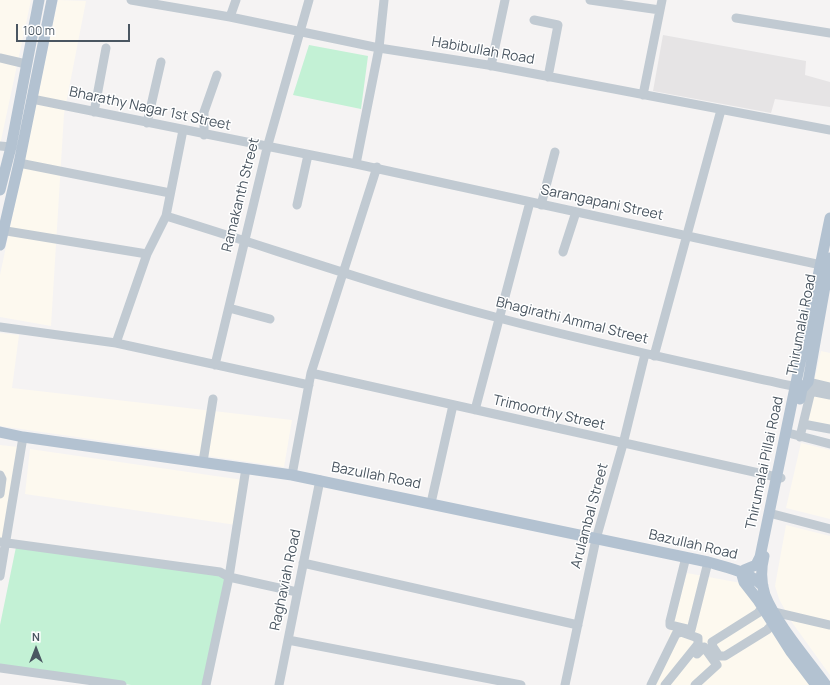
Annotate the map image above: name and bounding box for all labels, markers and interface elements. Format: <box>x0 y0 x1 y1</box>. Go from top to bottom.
scale bar <box>18 16 132 42</box>
text: 100 m <box>23 22 55 39</box>
street label: Habibullah Road <box>430 34 536 68</box>
street label: Bharathy Nagar 1st Street <box>68 84 232 134</box>
street label: Ramakanth Street <box>219 136 263 254</box>
street label: Sarangapani Street <box>539 182 665 224</box>
street label: Thirumalai Road <box>784 273 820 377</box>
street label: Bhagirathi Ammal Street <box>494 294 650 348</box>
street label: Trimoorthy Street <box>491 392 607 434</box>
street label: Thirumalai Pillai Road <box>743 395 787 531</box>
street label: Bazullah Road <box>330 459 422 493</box>
street label: Arulambal Street <box>568 461 612 571</box>
street label: Bazullah Road <box>647 527 739 563</box>
street label: Raghaviah Road <box>267 528 305 632</box>
north arrow <box>16 629 56 669</box>
text: N <box>32 629 40 644</box>

